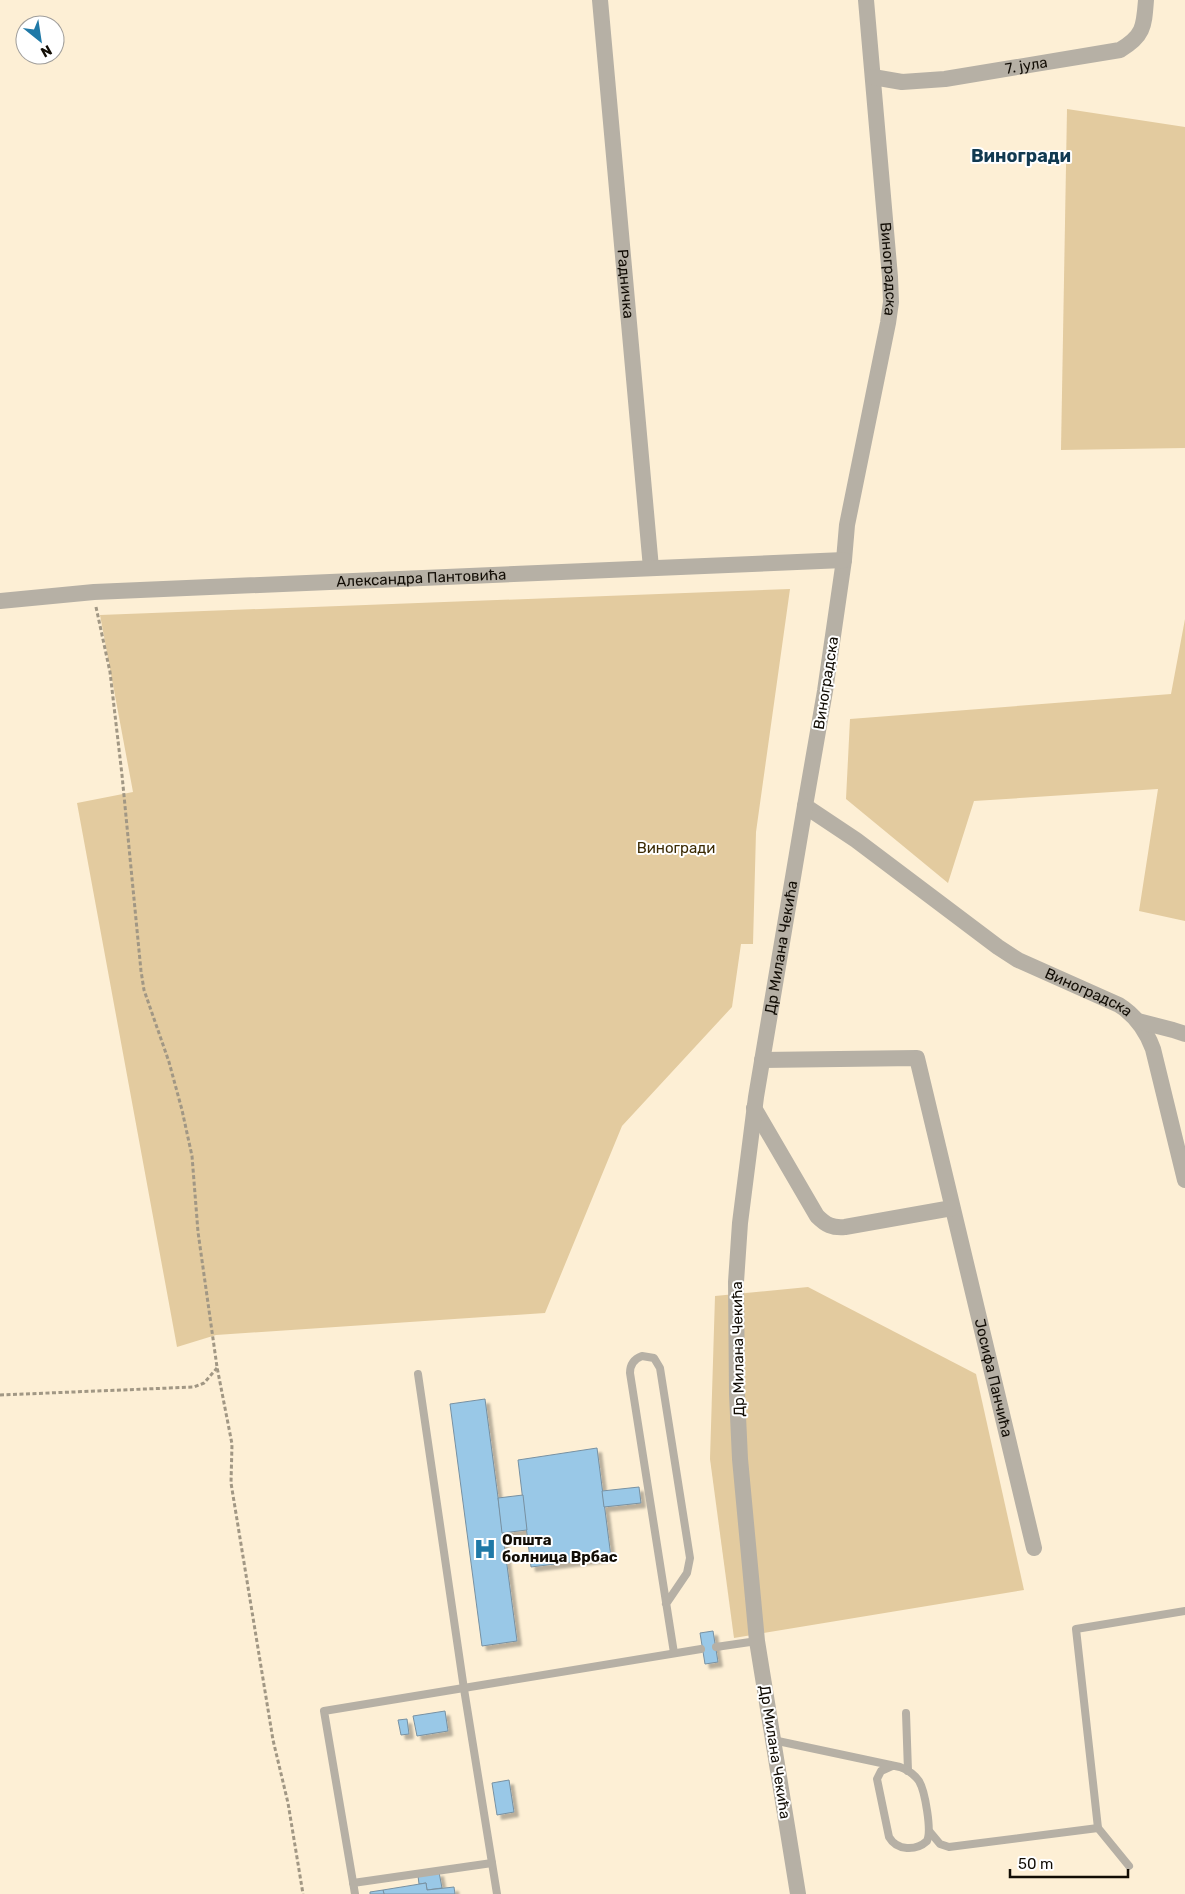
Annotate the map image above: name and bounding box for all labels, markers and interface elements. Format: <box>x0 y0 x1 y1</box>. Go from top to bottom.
north arrow <box>15 15 65 65</box>
text: N <box>38 41 55 61</box>
street label: 7. јула <box>1004 53 1049 78</box>
district label: Виногради <box>971 145 1071 167</box>
street label: Виноградска <box>876 221 900 317</box>
street label: Радничка <box>613 248 638 319</box>
street label: Александра Пантовића <box>336 565 507 591</box>
street label: Виноградска <box>810 635 842 731</box>
park label: Виногради <box>637 839 715 857</box>
street label: Др Милана Чекића <box>761 879 801 1016</box>
street label: Виноградска <box>1042 964 1136 1020</box>
street label: Др Милана Чекића <box>728 1281 748 1417</box>
street label: Јосифа Панчића <box>971 1317 1016 1439</box>
place label: Општа болница Врбас <box>502 1531 618 1566</box>
hospital icon: Општа болница Врбас <box>472 1536 498 1562</box>
street label: Др Милана Чекића <box>756 1684 794 1820</box>
scale bar <box>1010 1846 1128 1878</box>
text: 50 m <box>1018 1855 1053 1873</box>

